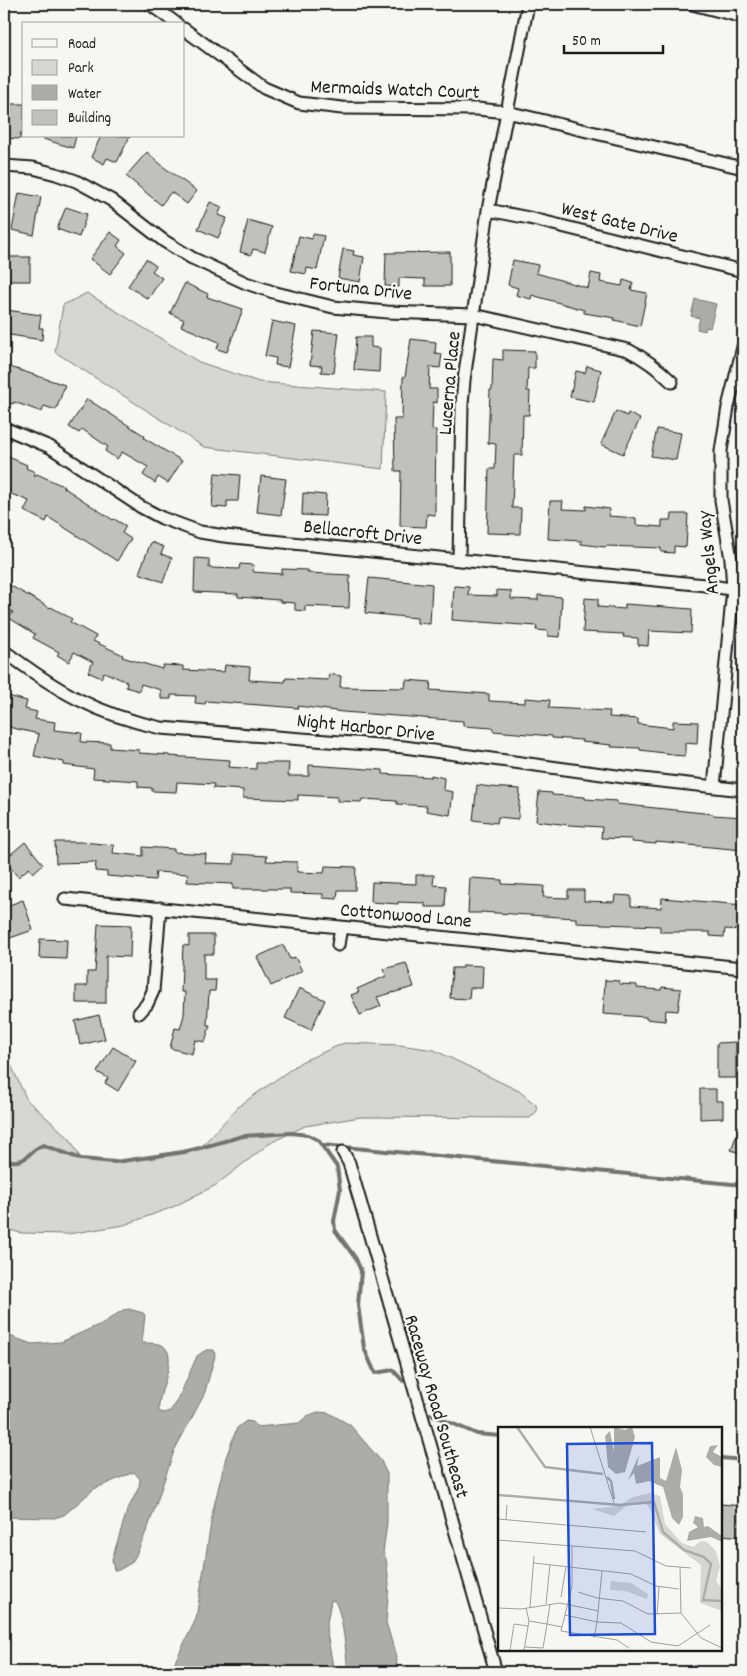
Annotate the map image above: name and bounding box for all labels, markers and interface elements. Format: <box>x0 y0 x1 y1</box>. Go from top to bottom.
legend <box>22 22 185 138</box>
scale bar <box>564 22 663 54</box>
text: 50 m <box>572 31 601 53</box>
text: Road <box>68 34 96 56</box>
text: Park <box>68 58 94 80</box>
street label: Mermaids Watch Court <box>310 74 480 108</box>
text: Water <box>68 84 102 106</box>
text: Building <box>68 108 111 130</box>
street label: West Gate Drive <box>558 196 681 252</box>
street label: Fortuna Drive <box>308 271 414 309</box>
street label: Lucerna Place <box>432 330 469 436</box>
street label: Angels Way <box>692 508 728 596</box>
street label: Bellacroft Drive <box>302 514 424 554</box>
street label: Night Harbor Drive <box>295 708 436 750</box>
street label: Cottonwood Lane <box>339 897 473 937</box>
street label: Raceway Road Southeast <box>396 1312 475 1502</box>
inset map <box>498 1427 722 1651</box>

